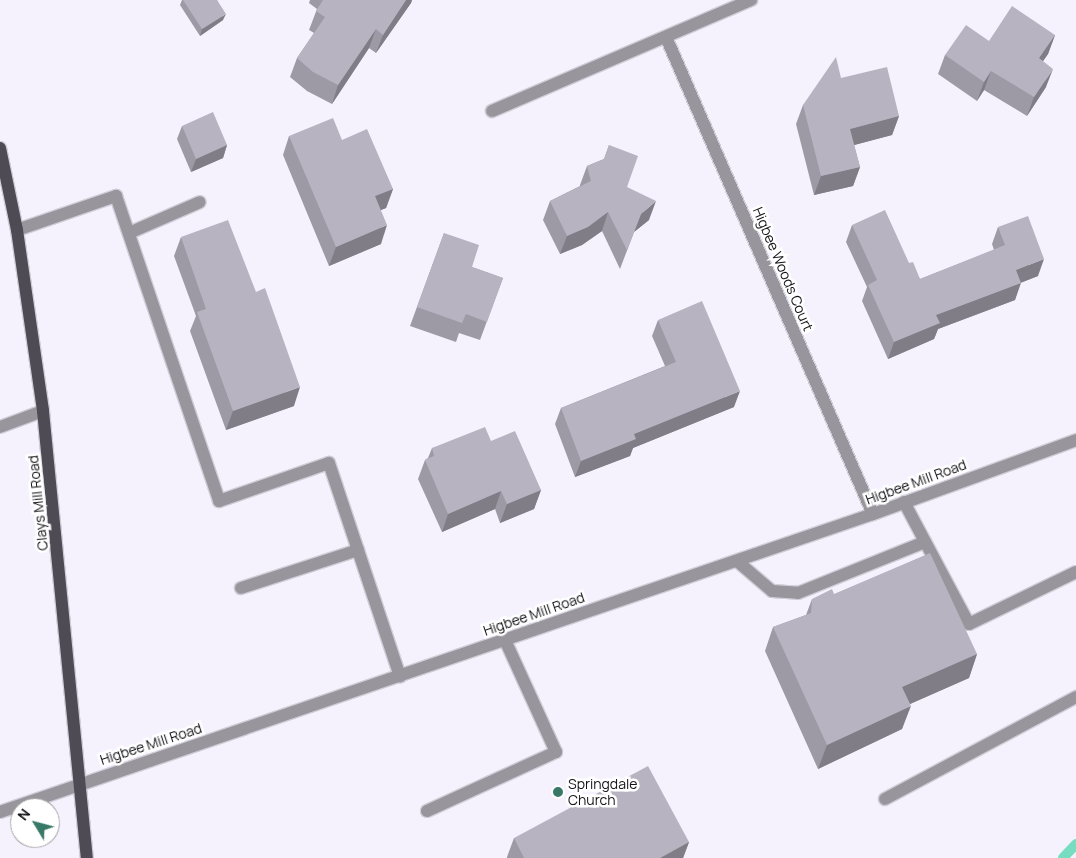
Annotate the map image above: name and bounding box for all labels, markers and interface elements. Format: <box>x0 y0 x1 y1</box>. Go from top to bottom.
street label: Higbee Woods Court <box>749 204 817 334</box>
street label: Clays Mill Road <box>25 455 51 551</box>
street label: Higbee Mill Road <box>863 456 969 508</box>
street label: Higbee Mill Road <box>481 589 587 639</box>
street label: Higbee Mill Road <box>98 720 204 768</box>
place label: Springdale Church <box>568 776 637 809</box>
marker: Springdale Church <box>552 786 564 798</box>
north arrow <box>10 798 60 848</box>
text: N <box>13 805 34 824</box>

